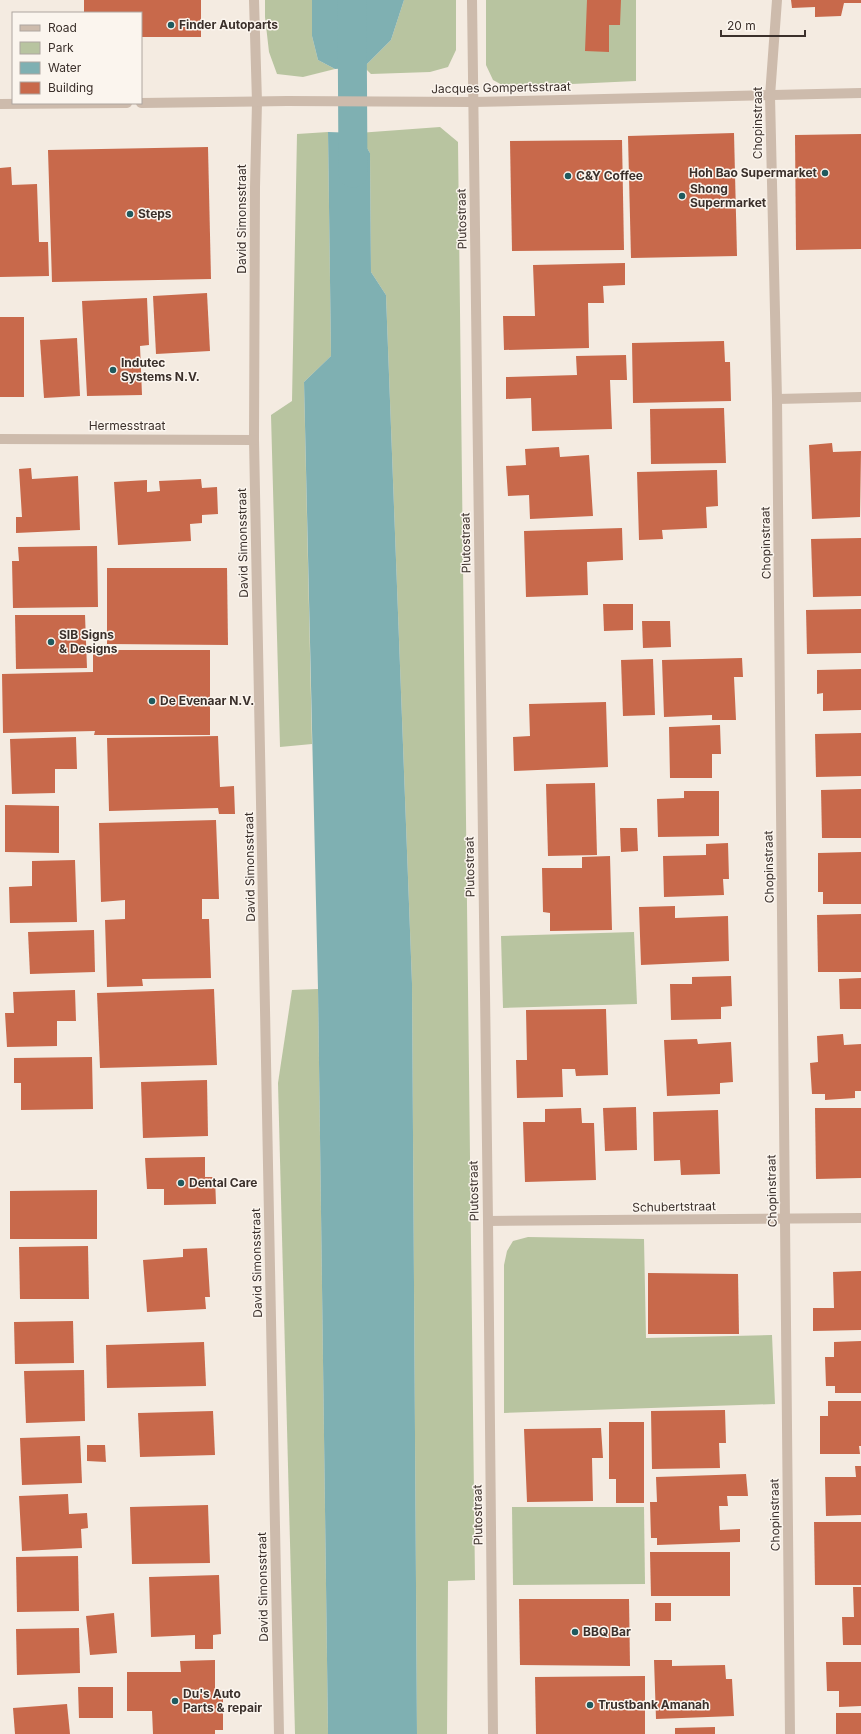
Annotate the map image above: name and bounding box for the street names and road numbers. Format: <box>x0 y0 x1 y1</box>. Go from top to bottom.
street label: Jacques Gompertsstraat <box>431 79 571 96</box>
street label: Chopinstraat <box>750 87 765 159</box>
street label: David Simonsstraat <box>234 164 249 274</box>
street label: Plutostraat <box>453 188 470 250</box>
street label: Hermesstraat <box>89 418 165 433</box>
street label: David Simonsstraat <box>234 488 251 598</box>
street label: Chopinstraat <box>757 507 774 579</box>
street label: Plutostraat <box>457 512 474 574</box>
street label: David Simonsstraat <box>241 812 258 922</box>
street label: Chopinstraat <box>760 831 777 903</box>
street label: Plutostraat <box>461 836 478 898</box>
street label: Chopinstraat <box>763 1155 780 1227</box>
street label: Plutostraat <box>465 1160 482 1222</box>
street label: Schubertstraat <box>632 1198 716 1215</box>
street label: David Simonsstraat <box>248 1208 265 1318</box>
street label: Chopinstraat <box>766 1479 783 1551</box>
street label: Plutostraat <box>469 1484 486 1546</box>
street label: David Simonsstraat <box>254 1532 271 1642</box>

